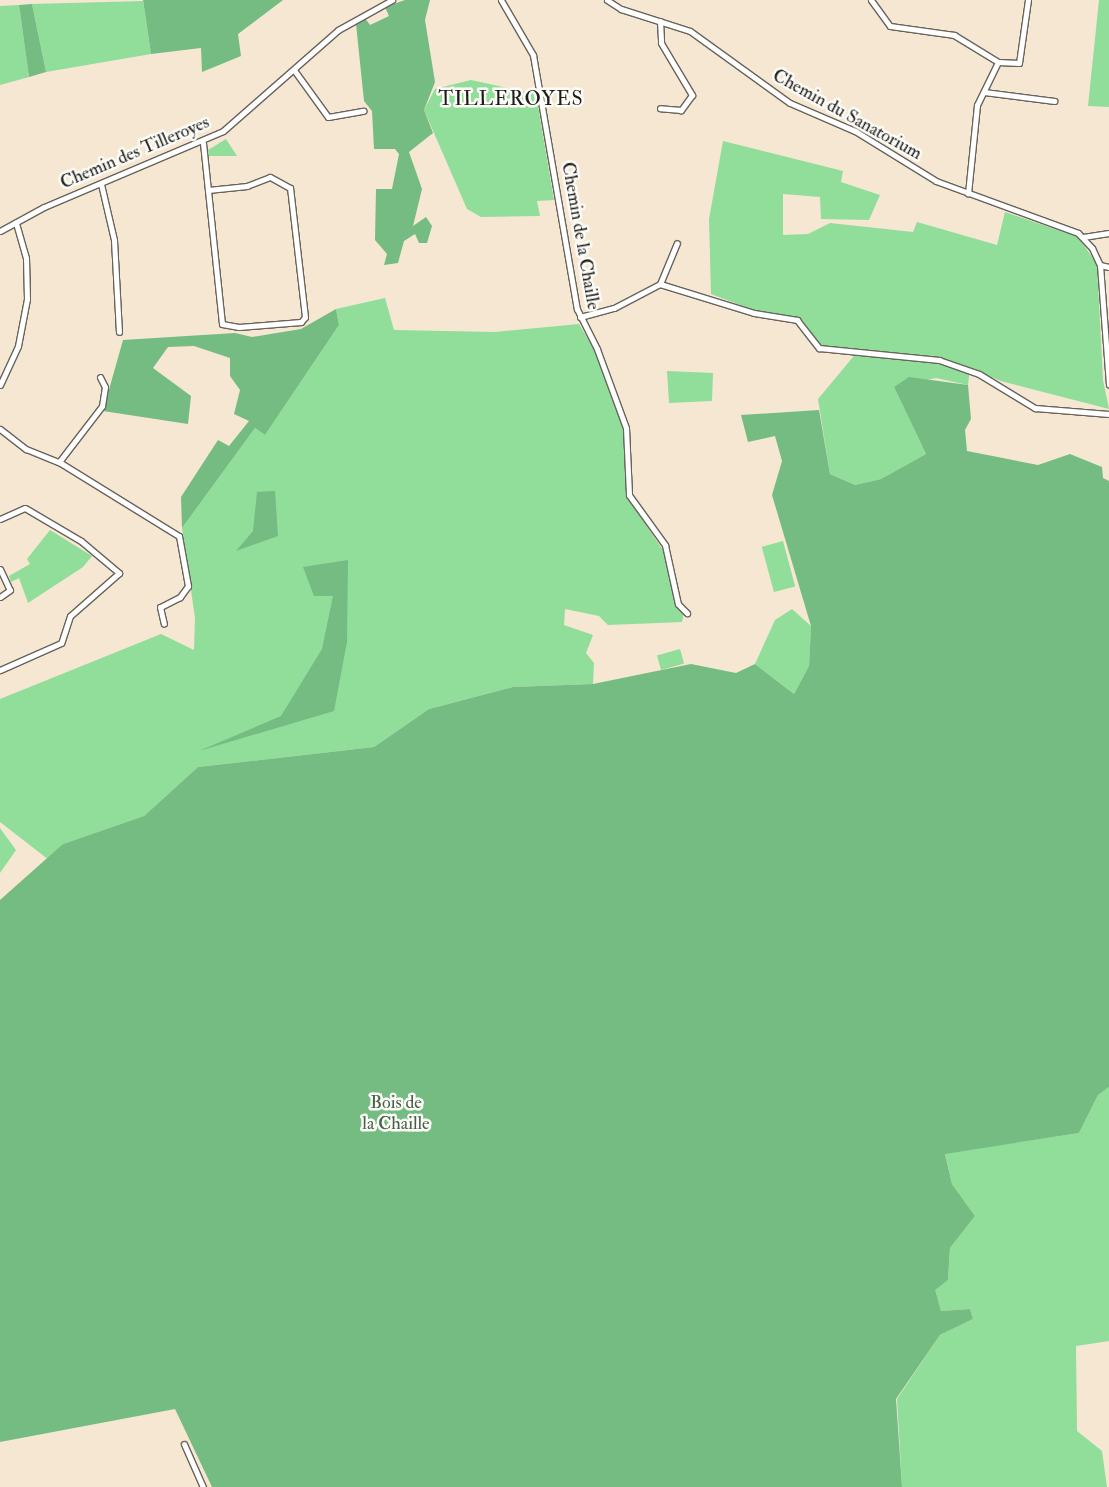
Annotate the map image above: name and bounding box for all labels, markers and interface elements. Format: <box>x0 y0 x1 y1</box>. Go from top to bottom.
street label: Chemin du Sanatorium <box>769 65 925 165</box>
district label: TILLEROYES <box>437 86 585 110</box>
street label: Chemin des Tilleroyes <box>57 112 213 194</box>
street label: Chemin de la Chaille <box>556 161 604 311</box>
park label: Bois de la Chaille <box>362 1093 430 1136</box>

